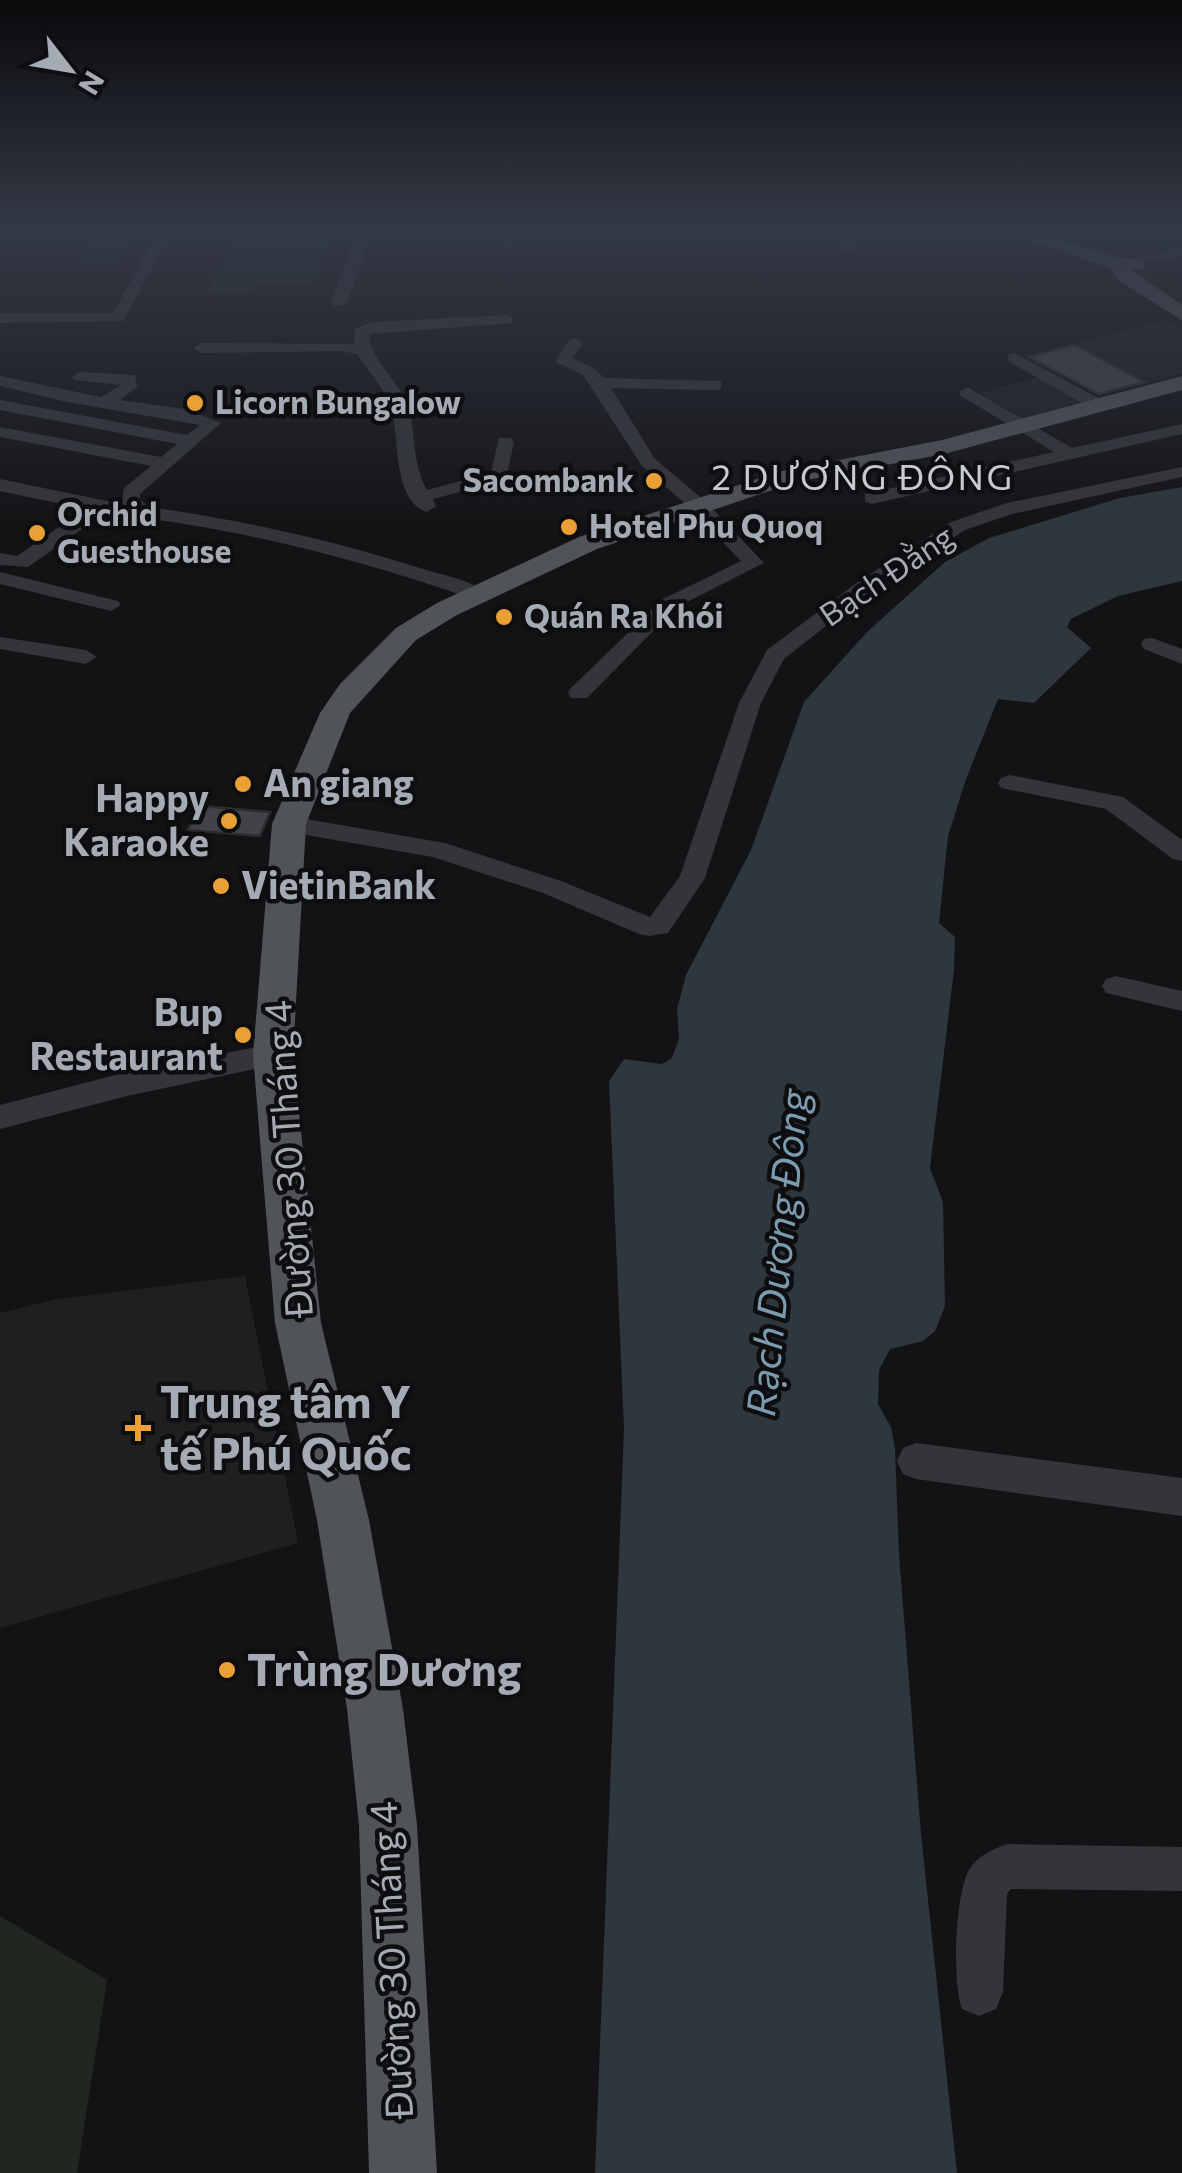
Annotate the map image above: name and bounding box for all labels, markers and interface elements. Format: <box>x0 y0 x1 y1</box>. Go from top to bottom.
north arrow <box>20 20 120 120</box>
text: N <box>72 66 112 101</box>
place label: Licorn Bungalow <box>215 381 461 421</box>
marker: Licorn Bungalow <box>184 392 206 414</box>
district label: 2 DƯƠNG ĐÔNG <box>711 454 1015 497</box>
place label: Sacombank <box>463 459 635 499</box>
marker: Sacombank <box>643 470 665 492</box>
place label: Orchid Guesthouse <box>57 493 231 570</box>
place label: Hotel Phu Quoq <box>589 505 823 545</box>
street label: Bạch Đằng <box>811 515 961 634</box>
marker: Hotel Phu Quoq <box>558 516 580 538</box>
marker: Orchid Guesthouse <box>26 522 48 544</box>
place label: Quán Ra Khói <box>524 595 723 635</box>
marker: Quán Ra Khói <box>493 606 515 628</box>
place label: An giang <box>263 758 414 805</box>
place label: Happy Karaoke <box>64 773 209 864</box>
marker: An giang <box>232 773 254 795</box>
marker: Happy Karaoke <box>218 810 240 832</box>
place label: VietinBank <box>241 860 436 907</box>
marker: VietinBank <box>210 875 232 897</box>
place label: Bup Restaurant <box>30 987 223 1078</box>
street label: Đường 30 Tháng 4 <box>252 999 321 1320</box>
marker: Bup Restaurant <box>232 1024 254 1046</box>
water label: Rạch Dương Đông <box>734 1086 817 1418</box>
place label: Trung tâm Y tế Phú Quốc <box>160 1372 412 1479</box>
marker: Trung tâm Y tế Phú Quốc <box>125 1415 151 1441</box>
place label: Trùng Dương <box>247 1640 521 1695</box>
marker: Trùng Dương <box>216 1659 238 1681</box>
street label: Đường 30 Tháng 4 <box>358 1800 421 2121</box>

